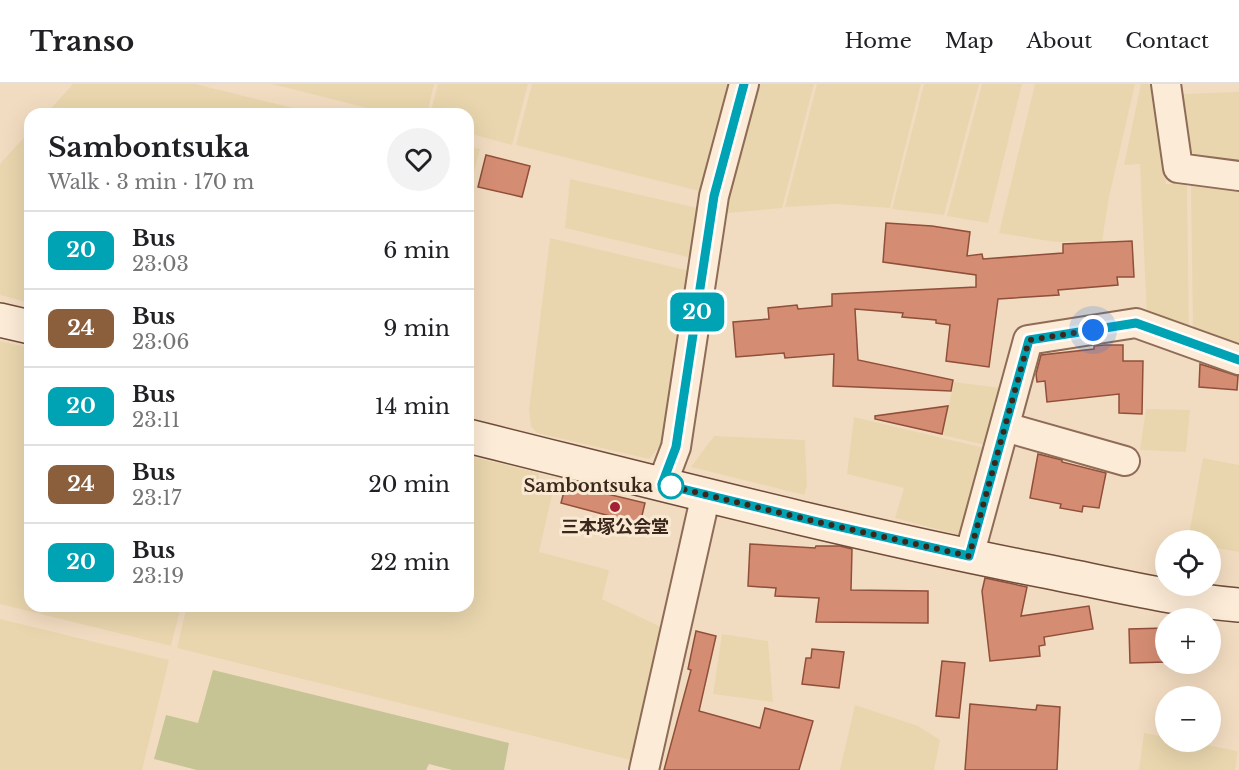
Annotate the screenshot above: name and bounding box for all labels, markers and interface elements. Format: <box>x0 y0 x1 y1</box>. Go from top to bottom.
text: Transo <box>30 24 134 59</box>
text: Home <box>845 28 912 54</box>
text: Map <box>945 28 993 54</box>
text: About <box>1026 28 1092 54</box>
text: Contact <box>1125 28 1209 54</box>
button: heart <box>387 128 450 191</box>
text: Sambontsuka <box>48 130 250 165</box>
text: Walk · 3 min · 170 m <box>48 170 254 194</box>
text: Bus <box>132 225 175 252</box>
text: 20 <box>66 237 96 263</box>
text: 6 min <box>383 237 450 264</box>
text: 23:03 <box>132 252 189 276</box>
line badge: 20 <box>670 292 724 332</box>
text: 20 <box>682 299 712 325</box>
text: Bus <box>132 303 175 330</box>
text: 24 <box>67 315 95 341</box>
text: 9 min <box>383 315 450 342</box>
your location <box>1078 315 1108 345</box>
text: 23:06 <box>132 330 189 354</box>
text: Bus <box>132 381 175 408</box>
text: 20 <box>66 393 96 419</box>
text: 14 min <box>375 393 450 420</box>
text: 23:11 <box>132 408 180 432</box>
text: Bus <box>132 459 175 486</box>
text: 24 <box>67 471 95 497</box>
text: 20 min <box>368 471 450 498</box>
marker: Sambontsuka <box>658 473 684 499</box>
place label: Sambontsuka <box>523 475 654 497</box>
text: 23:17 <box>132 486 181 510</box>
marker: 三本塚公会堂 <box>608 500 622 514</box>
place label: 三本塚公会堂 <box>561 516 669 538</box>
map controls <box>1155 530 1221 752</box>
button: locate <box>1155 530 1221 596</box>
text: Bus <box>132 537 175 564</box>
text: 20 <box>66 549 96 575</box>
text: 22 min <box>370 549 450 576</box>
text: 23:19 <box>132 564 184 588</box>
button: + <box>1155 608 1221 674</box>
button: − <box>1155 686 1221 752</box>

